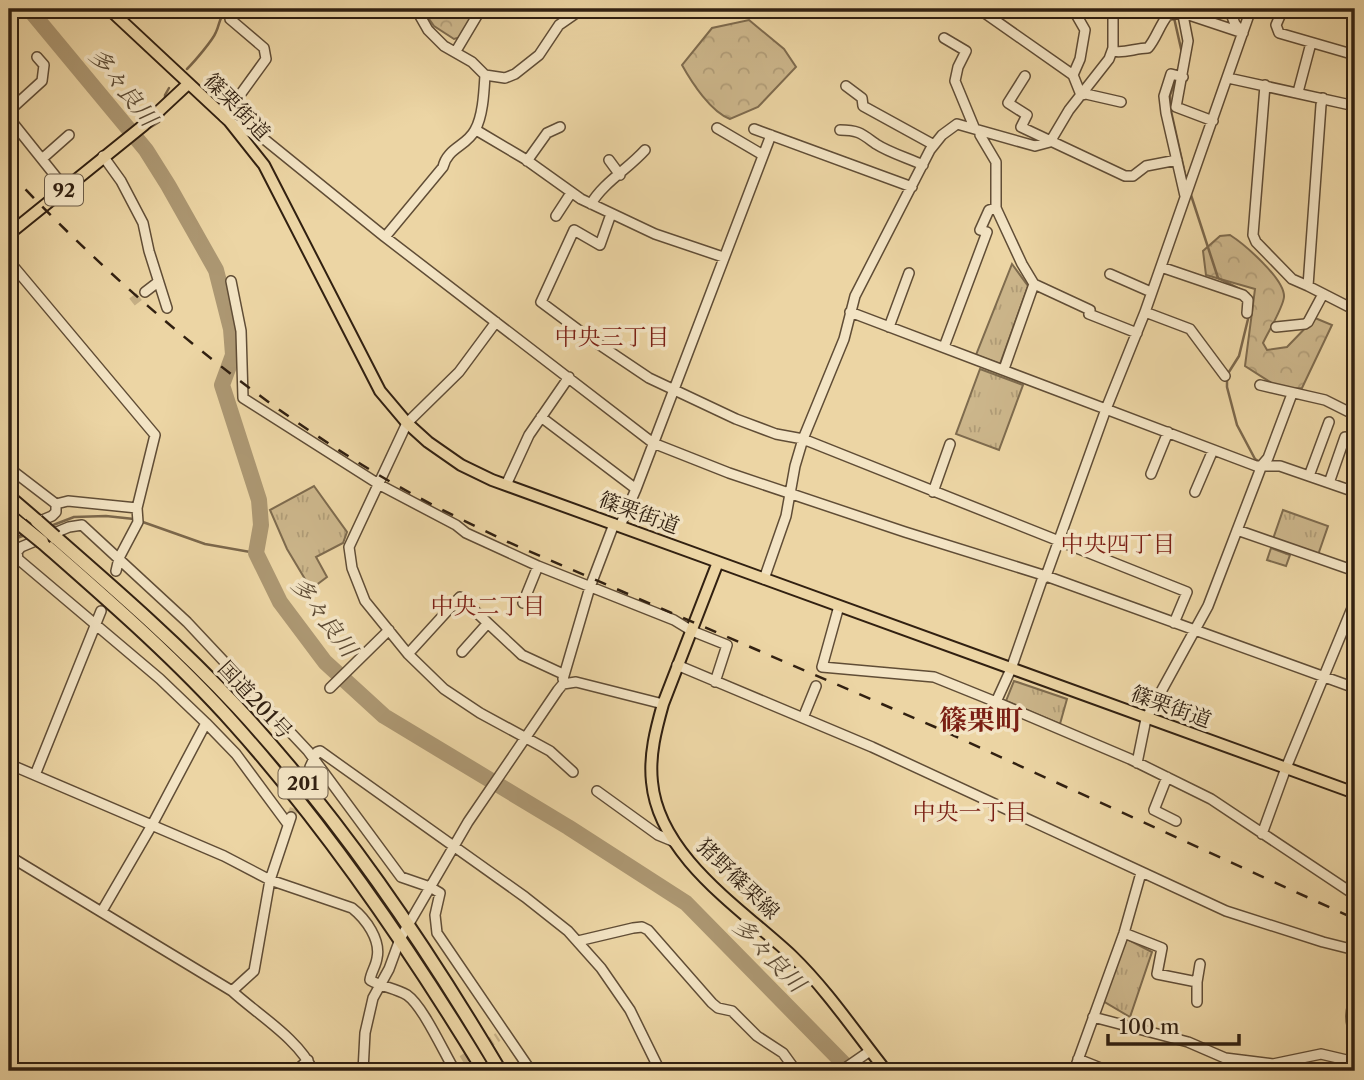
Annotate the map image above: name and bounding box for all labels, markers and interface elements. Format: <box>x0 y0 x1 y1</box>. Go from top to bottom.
water label: 多々良川 <box>83 42 165 134</box>
street label: 篠栗街道 <box>199 68 276 146</box>
road number: 92 <box>45 174 83 206</box>
district label: 中央三丁目 <box>555 323 670 351</box>
street label: 篠栗街道 <box>595 486 683 539</box>
district label: 中央四丁目 <box>1061 530 1176 558</box>
water label: 多々良川 <box>285 572 365 665</box>
district label: 中央二丁目 <box>431 592 546 620</box>
street label: 国道201号 <box>213 656 298 744</box>
street label: 篠栗街道 <box>1127 680 1215 733</box>
district label: 篠栗町 <box>939 703 1023 737</box>
road number: 201 <box>278 768 328 798</box>
district label: 中央一丁目 <box>913 798 1028 826</box>
street label: 猪野篠栗線 <box>692 833 785 924</box>
water label: 多々良川 <box>727 912 813 1000</box>
scale bar <box>1108 1003 1240 1047</box>
text: 100 m <box>1119 1014 1180 1039</box>

